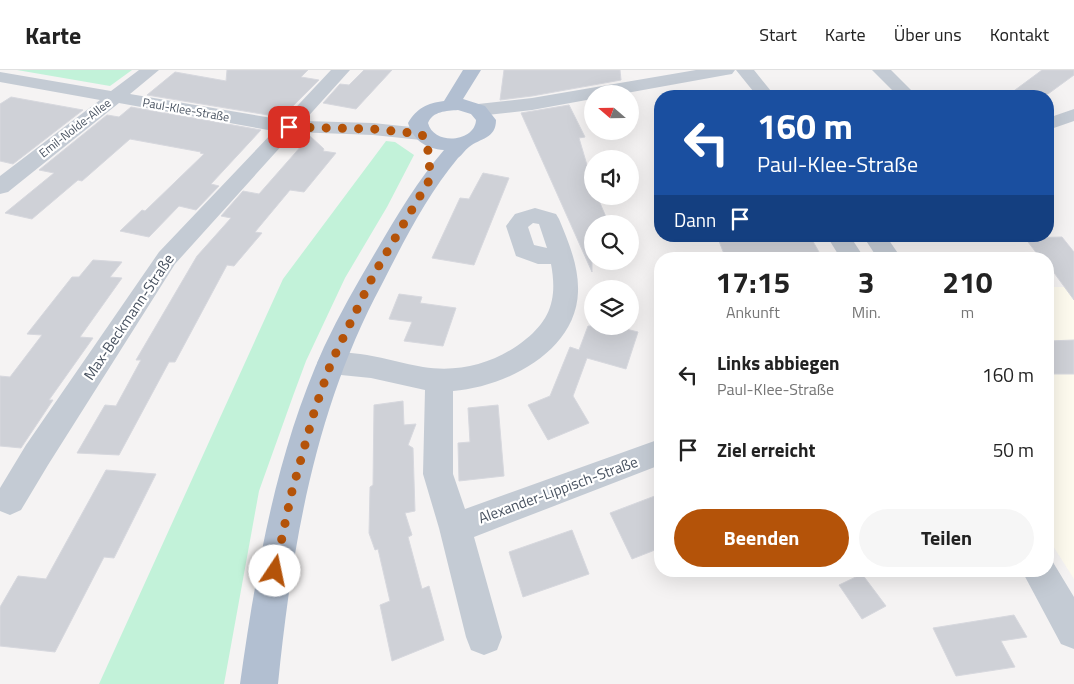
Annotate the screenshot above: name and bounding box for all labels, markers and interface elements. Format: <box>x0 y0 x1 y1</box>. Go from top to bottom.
text: Karte <box>25 17 81 53</box>
text: Start <box>759 21 797 48</box>
text: Karte <box>825 21 866 48</box>
text: Über uns <box>894 21 962 48</box>
text: Kontakt <box>990 21 1049 48</box>
north arrow <box>584 85 639 140</box>
map controls <box>584 85 639 335</box>
street label: Emil-Nolde-Allee <box>35 93 115 162</box>
street label: Paul-Klee-Straße <box>141 93 231 126</box>
text: 160 m <box>757 99 853 153</box>
pin <box>268 106 310 148</box>
icon: left <box>674 110 739 175</box>
icon: arrive <box>275 113 303 141</box>
text: Paul-Klee-Straße <box>757 147 918 181</box>
button: sound <box>584 150 639 205</box>
text: Dann <box>674 205 716 234</box>
icon: arrive <box>726 205 754 233</box>
button: search <box>584 215 639 270</box>
street label: Max-Beckmann-Straße <box>78 249 180 385</box>
text: 17:15 <box>715 259 790 305</box>
text: 3 <box>858 259 875 305</box>
text: 210 <box>942 259 993 305</box>
button: layers <box>584 280 639 335</box>
text: Ankunft <box>726 300 780 324</box>
text: Min. <box>852 300 881 324</box>
text: m <box>961 300 974 324</box>
text: Links abbiegen <box>717 348 840 377</box>
text: 160 m <box>982 360 1034 389</box>
icon: left <box>674 361 702 389</box>
text: Paul-Klee-Straße <box>717 377 834 401</box>
text: Ziel erreicht <box>717 435 815 464</box>
text: 50 m <box>993 435 1034 464</box>
icon: arrive <box>674 436 702 464</box>
street label: Alexander-Lippisch-Straße <box>475 450 641 529</box>
button: Beenden <box>674 509 849 567</box>
button: Teilen <box>859 509 1034 567</box>
position arrow <box>248 544 300 596</box>

